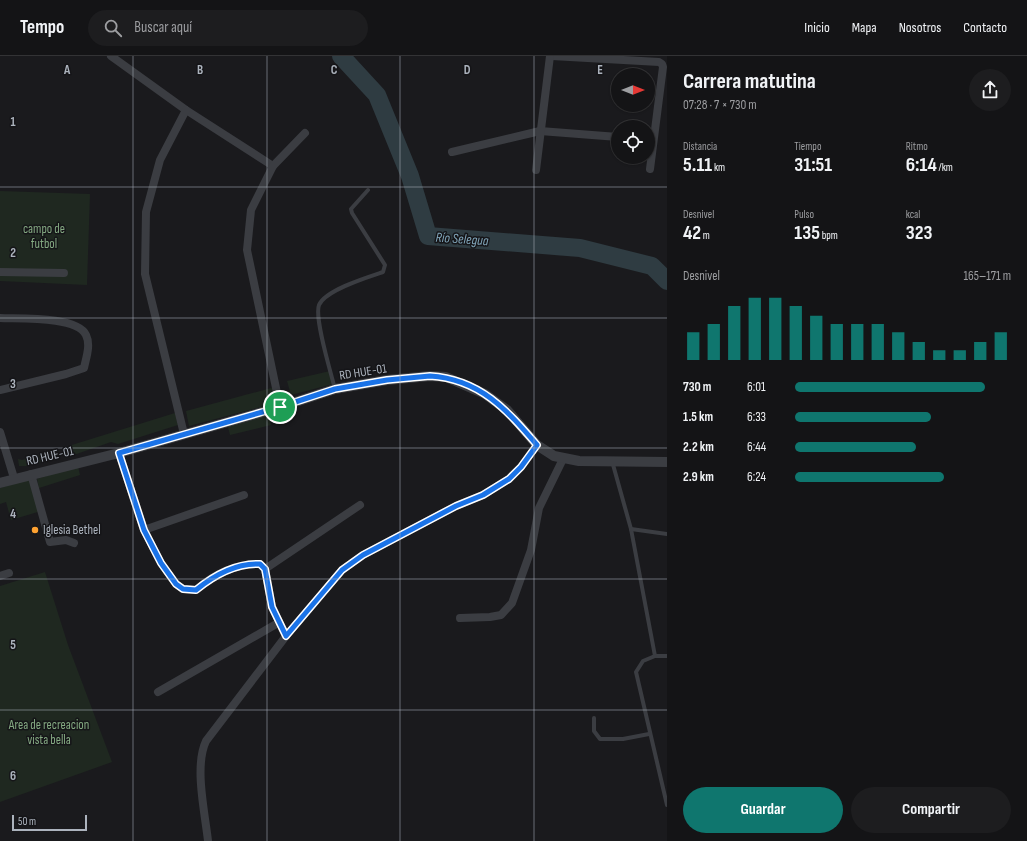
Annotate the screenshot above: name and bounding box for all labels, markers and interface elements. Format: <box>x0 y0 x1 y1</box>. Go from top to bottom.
search box <box>88 10 368 46</box>
text: Tempo <box>20 16 64 39</box>
icon: search <box>102 17 124 39</box>
text: Buscar aquí <box>134 18 192 37</box>
text: Inicio <box>804 19 830 36</box>
text: Mapa <box>852 19 877 36</box>
text: Nosotros <box>899 19 941 36</box>
text: Contacto <box>963 19 1007 36</box>
text: A <box>63 62 71 78</box>
text: B <box>197 62 203 78</box>
text: C <box>331 62 338 78</box>
text: D <box>464 62 471 78</box>
text: E <box>597 62 603 78</box>
north arrow <box>611 68 655 112</box>
map controls <box>611 68 655 164</box>
text: Carrera matutina <box>683 68 816 95</box>
button: share <box>969 69 1011 111</box>
text: 07:28 · 7 × 730 m <box>683 97 757 113</box>
text: 1 <box>10 114 16 130</box>
button: locate <box>611 120 655 164</box>
text: Distancia <box>683 140 717 153</box>
text: Tiempo <box>794 140 821 153</box>
text: Ritmo <box>906 140 928 153</box>
text: 5.11 <box>683 153 712 177</box>
text: 31:51 <box>794 153 832 177</box>
text: 6:14 <box>906 153 937 177</box>
text: km <box>712 161 725 174</box>
text: /km <box>937 161 953 174</box>
text: Desnivel <box>683 208 714 221</box>
text: Pulso <box>794 208 814 221</box>
text: kcal <box>906 208 920 221</box>
park label: campo de futbol <box>23 221 65 252</box>
text: 42 <box>683 221 701 245</box>
text: 135 <box>794 221 820 245</box>
text: 323 <box>906 221 932 245</box>
water label: Río Selegua <box>435 229 489 249</box>
text: m <box>701 229 710 242</box>
text: bpm <box>820 229 838 242</box>
text: 2 <box>10 245 16 261</box>
text: Desnivel <box>683 268 720 284</box>
text: 165–171 m <box>964 268 1011 284</box>
street label: RD HUE-01 <box>338 360 388 384</box>
text: 3 <box>10 376 16 392</box>
text: 730 m <box>683 379 711 395</box>
text: 6:01 <box>747 379 766 395</box>
pin <box>263 390 297 424</box>
icon: arrive <box>269 396 291 418</box>
text: 1.5 km <box>683 409 713 425</box>
text: 6:33 <box>747 409 766 425</box>
text: 2.2 km <box>683 439 714 455</box>
text: 6:44 <box>747 439 766 455</box>
street label: RD HUE-01 <box>25 443 76 469</box>
text: 2.9 km <box>683 469 714 485</box>
text: 6:24 <box>747 469 766 485</box>
text: 4 <box>10 506 16 522</box>
place label: Iglesia Bethel <box>43 522 101 538</box>
marker: Iglesia Bethel <box>30 525 40 535</box>
text: 5 <box>10 637 16 653</box>
park label: Area de recreacion vista bella <box>8 717 89 748</box>
text: 6 <box>10 768 16 784</box>
button: Guardar <box>683 787 843 833</box>
button: Compartir <box>851 787 1011 833</box>
scale bar <box>12 813 87 832</box>
text: 50 m <box>18 815 36 828</box>

